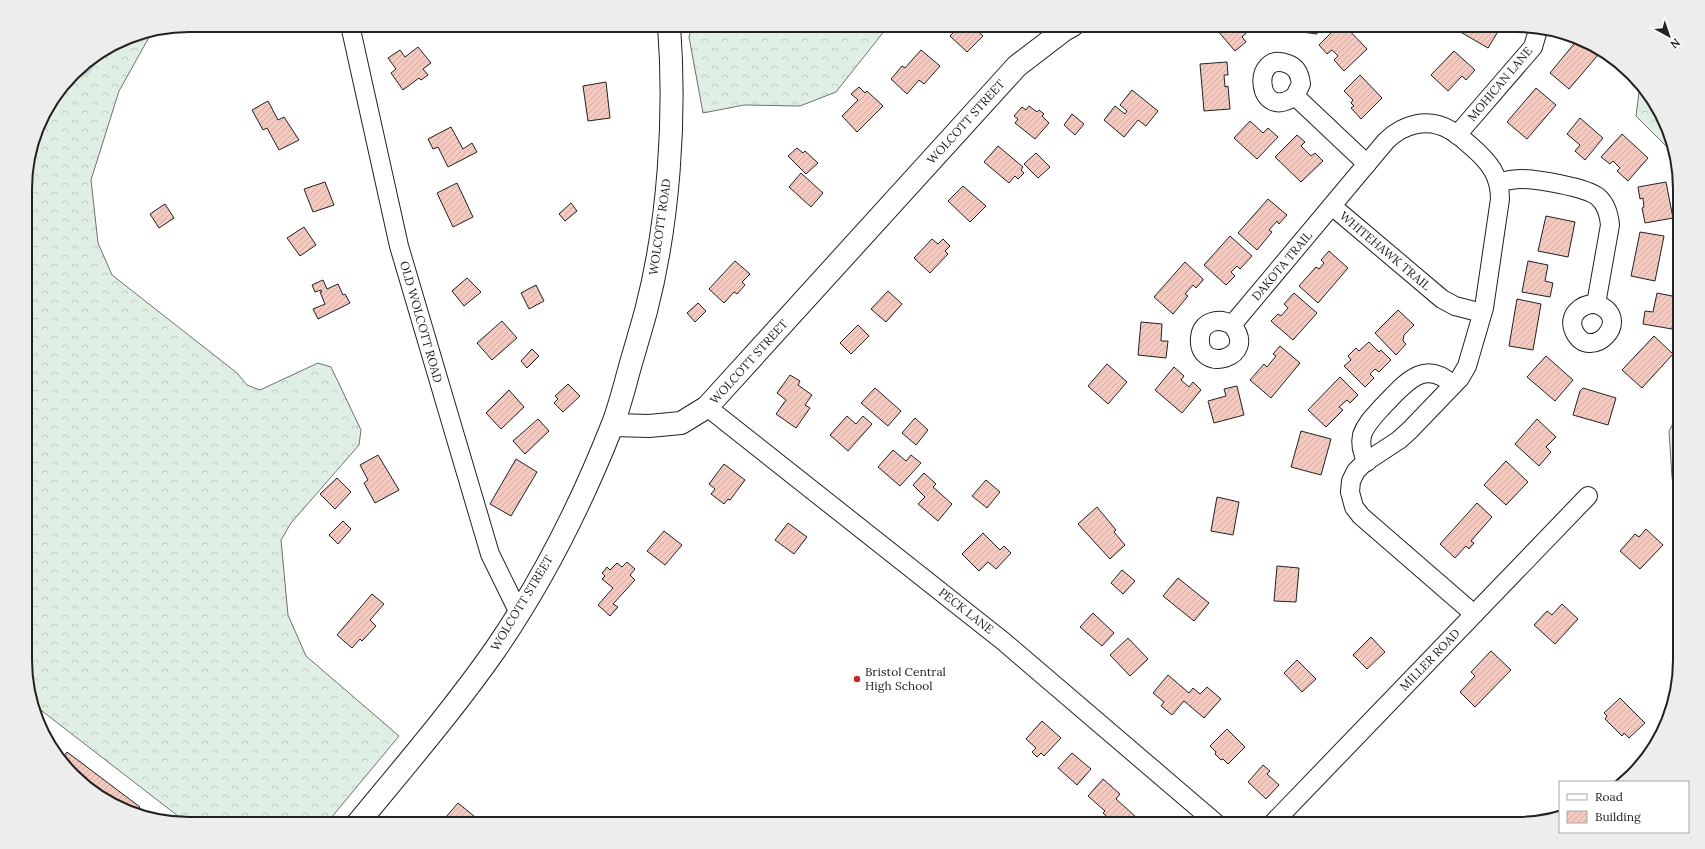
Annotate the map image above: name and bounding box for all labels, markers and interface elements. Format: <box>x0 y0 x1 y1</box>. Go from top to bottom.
north arrow <box>1649 16 1689 56</box>
text: N <box>1667 36 1683 52</box>
street label: MOHICAN LANE <box>1464 43 1535 124</box>
street label: WOLCOTT STREET <box>924 76 1008 167</box>
street label: WOLCOTT ROAD <box>645 178 674 276</box>
street label: WHITEHAWK TRAIL <box>1337 208 1434 293</box>
street label: DAKOTA TRAIL <box>1248 228 1315 303</box>
street label: OLD WOLCOTT ROAD <box>397 259 446 385</box>
street label: WOLCOTT STREET <box>707 316 791 407</box>
street label: WOLCOTT STREET <box>487 552 556 653</box>
street label: PECK LANE <box>936 584 997 637</box>
street label: MILLER ROAD <box>1396 625 1463 694</box>
place label: Bristol Central High School <box>865 664 946 693</box>
marker: Bristol Central High School <box>852 674 862 684</box>
legend <box>1559 781 1689 833</box>
text: Road <box>1595 789 1623 804</box>
text: Building <box>1595 809 1641 824</box>

